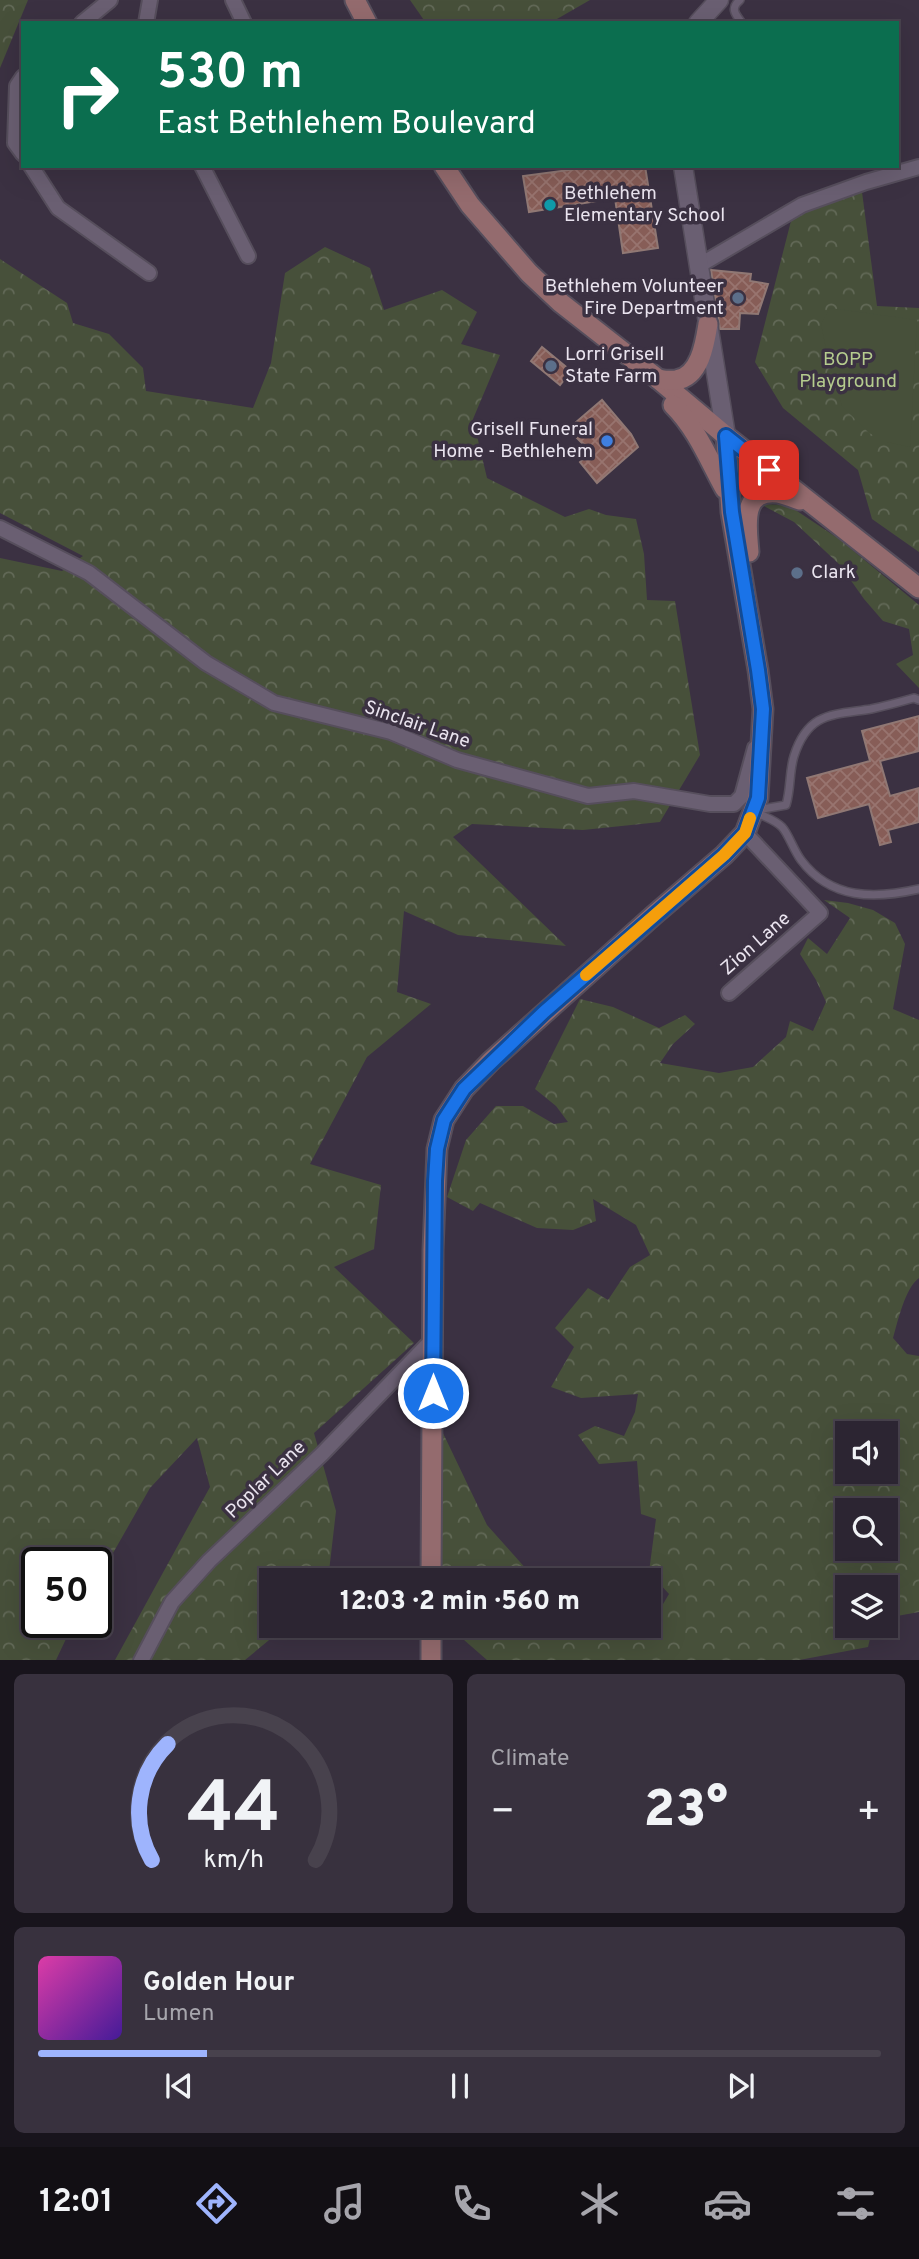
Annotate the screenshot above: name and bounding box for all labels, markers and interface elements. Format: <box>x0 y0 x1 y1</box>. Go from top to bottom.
text: 530 m <box>157 44 303 106</box>
icon: right <box>42 49 133 140</box>
text: East Bethlehem Boulevard <box>157 105 536 145</box>
place label: Bethlehem Elementary School <box>564 182 725 228</box>
marker: Bethlehem Elementary School <box>542 197 558 213</box>
place label: Bethlehem Volunteer Fire Department <box>545 275 725 321</box>
marker: Bethlehem Volunteer Fire Department <box>730 290 746 306</box>
place label: Lorri Grisell State Farm <box>565 343 664 389</box>
park label: BOPP Playground <box>799 348 897 394</box>
marker: Lorri Grisell State Farm <box>543 358 559 374</box>
place label: Grisell Funeral Home - Bethlehem <box>433 418 593 464</box>
marker: Grisell Funeral Home - Bethlehem <box>599 433 615 449</box>
pin <box>739 440 799 500</box>
icon: arrive <box>750 451 788 489</box>
place label: Clark <box>811 561 856 585</box>
marker: Clark <box>789 565 805 581</box>
street label: Sinclair Lane <box>361 696 473 754</box>
street label: Zion Lane <box>716 907 796 981</box>
position arrow <box>396 1356 470 1430</box>
map controls <box>835 1421 898 1638</box>
button: sound <box>835 1421 898 1484</box>
street label: Poplar Lane <box>221 1436 311 1524</box>
button: search <box>835 1498 898 1561</box>
speed limit sign: 50 <box>21 1547 112 1638</box>
button: layers <box>835 1575 898 1638</box>
text: 12:03 · 2 min · 560 m <box>340 1586 580 1619</box>
text: Climate <box>491 1745 569 1774</box>
text: 44 <box>186 1766 280 1858</box>
text: 23° <box>643 1779 728 1845</box>
text: − <box>491 1789 515 1838</box>
text: + <box>856 1789 881 1838</box>
text: km/h <box>203 1844 264 1876</box>
text: Golden Hour <box>143 1967 294 2000</box>
text: Lumen <box>143 2000 214 2029</box>
icon: previous <box>160 2067 198 2105</box>
icon: pause <box>441 2067 479 2105</box>
icon: next <box>722 2067 760 2105</box>
icon: directions <box>192 2179 241 2228</box>
icon: music <box>320 2179 369 2228</box>
icon: phone <box>447 2179 496 2228</box>
icon: climate <box>575 2179 624 2228</box>
icon: car <box>703 2179 752 2228</box>
icon: filters <box>831 2179 880 2228</box>
text: 12:01 <box>39 2183 113 2223</box>

